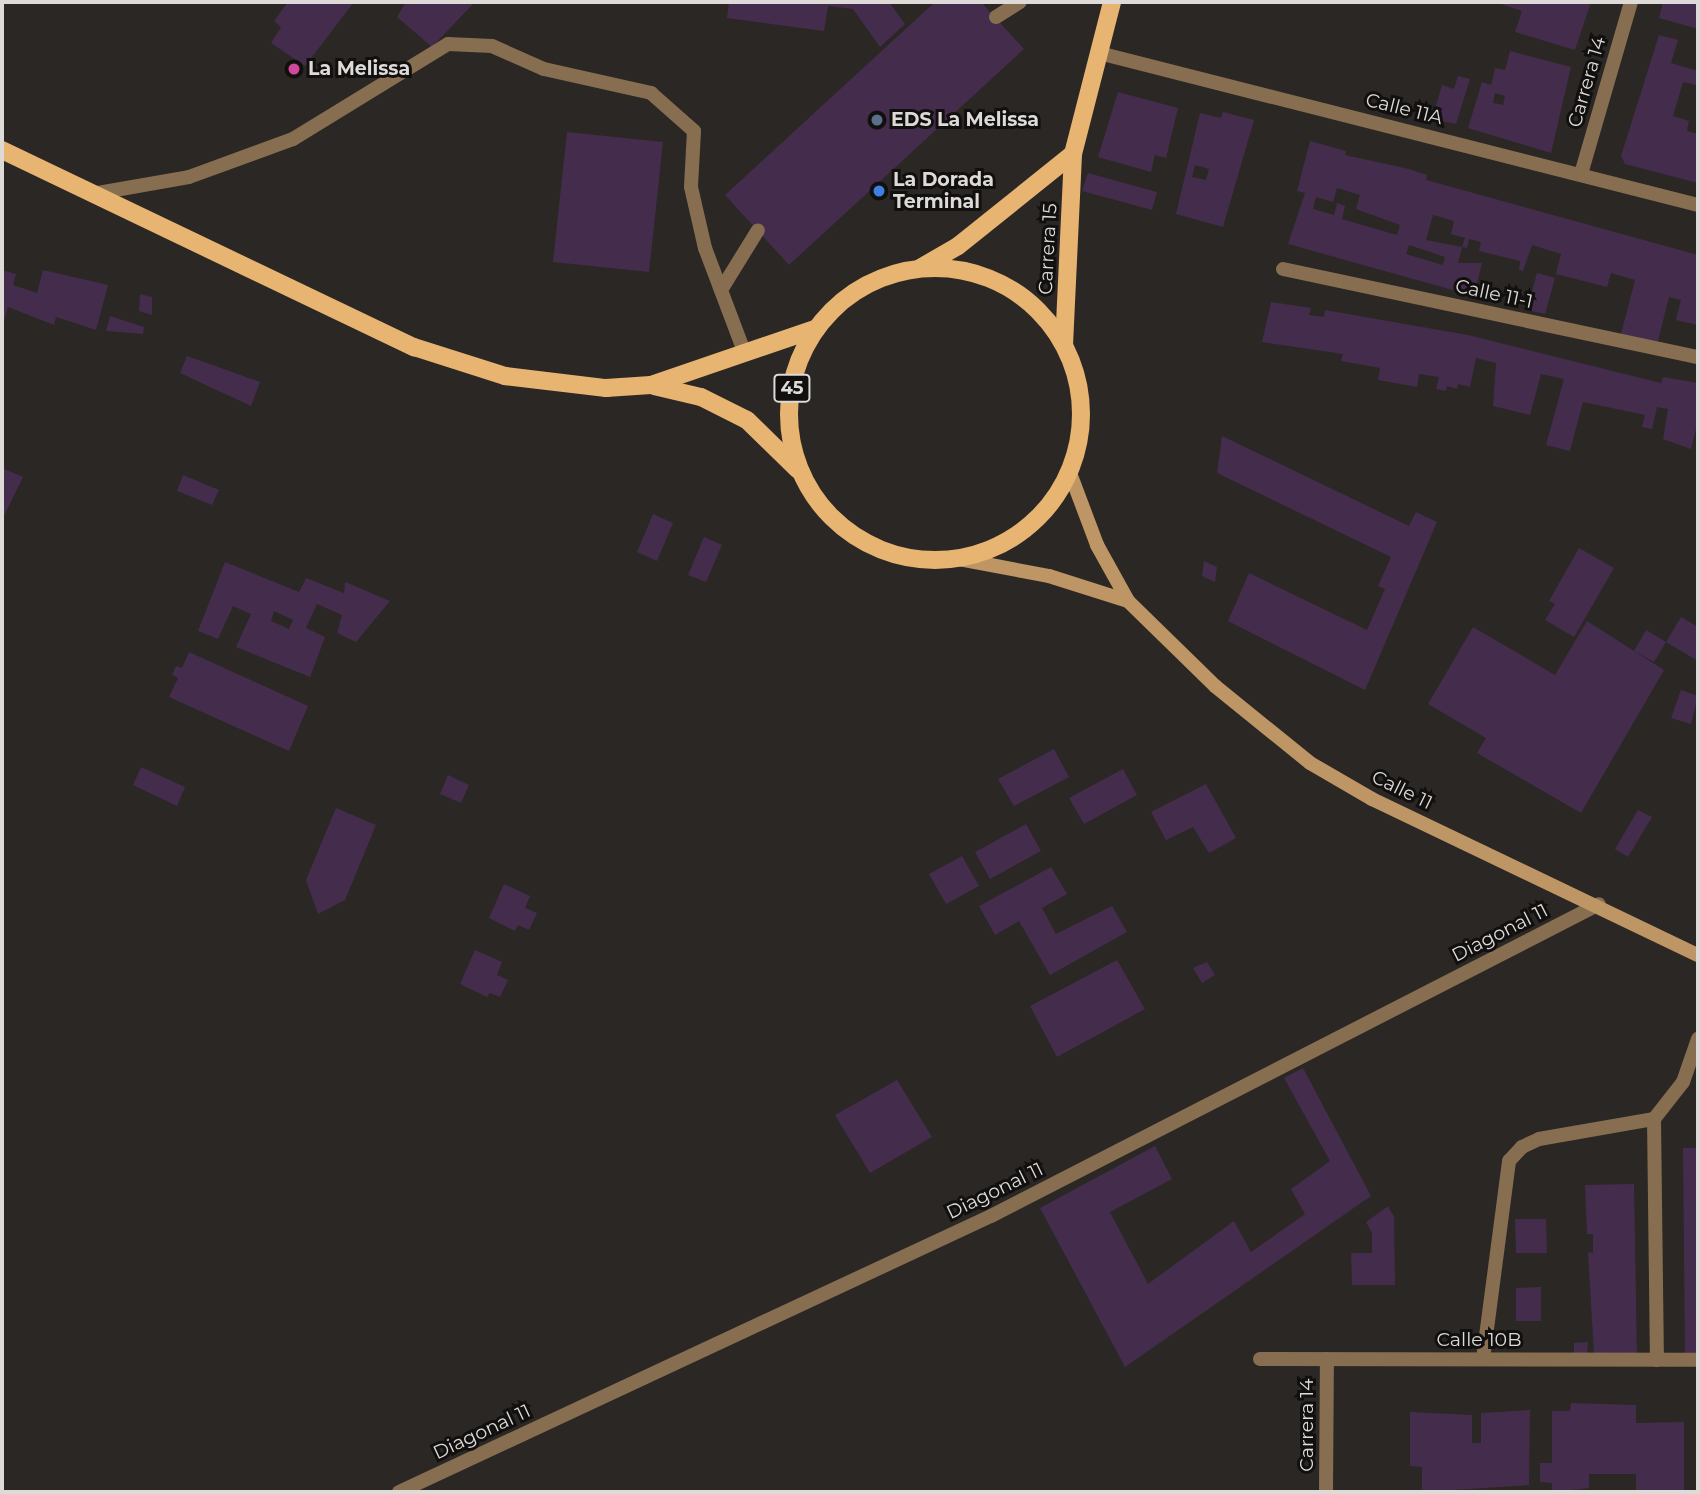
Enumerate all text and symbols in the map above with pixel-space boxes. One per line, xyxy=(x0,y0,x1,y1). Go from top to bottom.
street label: Carrera 14 xyxy=(1563,34,1611,130)
place label: La Melissa xyxy=(308,58,410,80)
marker: La Melissa xyxy=(286,61,302,77)
street label: Calle 11A xyxy=(1363,88,1445,130)
place label: EDS La Melissa xyxy=(891,109,1039,131)
marker: EDS La Melissa xyxy=(869,112,885,128)
place label: La Dorada Terminal xyxy=(893,169,994,213)
marker: La Dorada Terminal xyxy=(871,183,887,199)
street label: Carrera 15 xyxy=(1034,203,1062,295)
street label: Calle 11-1 xyxy=(1453,275,1535,313)
road number: 45 xyxy=(773,374,811,402)
street label: Calle 11 xyxy=(1368,766,1436,814)
street label: Diagonal 11 xyxy=(1448,899,1552,967)
street label: Diagonal 11 xyxy=(943,1158,1047,1224)
street label: Calle 10B xyxy=(1437,1329,1521,1351)
street label: Carrera 14 xyxy=(1296,1378,1318,1472)
street label: Diagonal 11 xyxy=(430,1400,534,1464)

